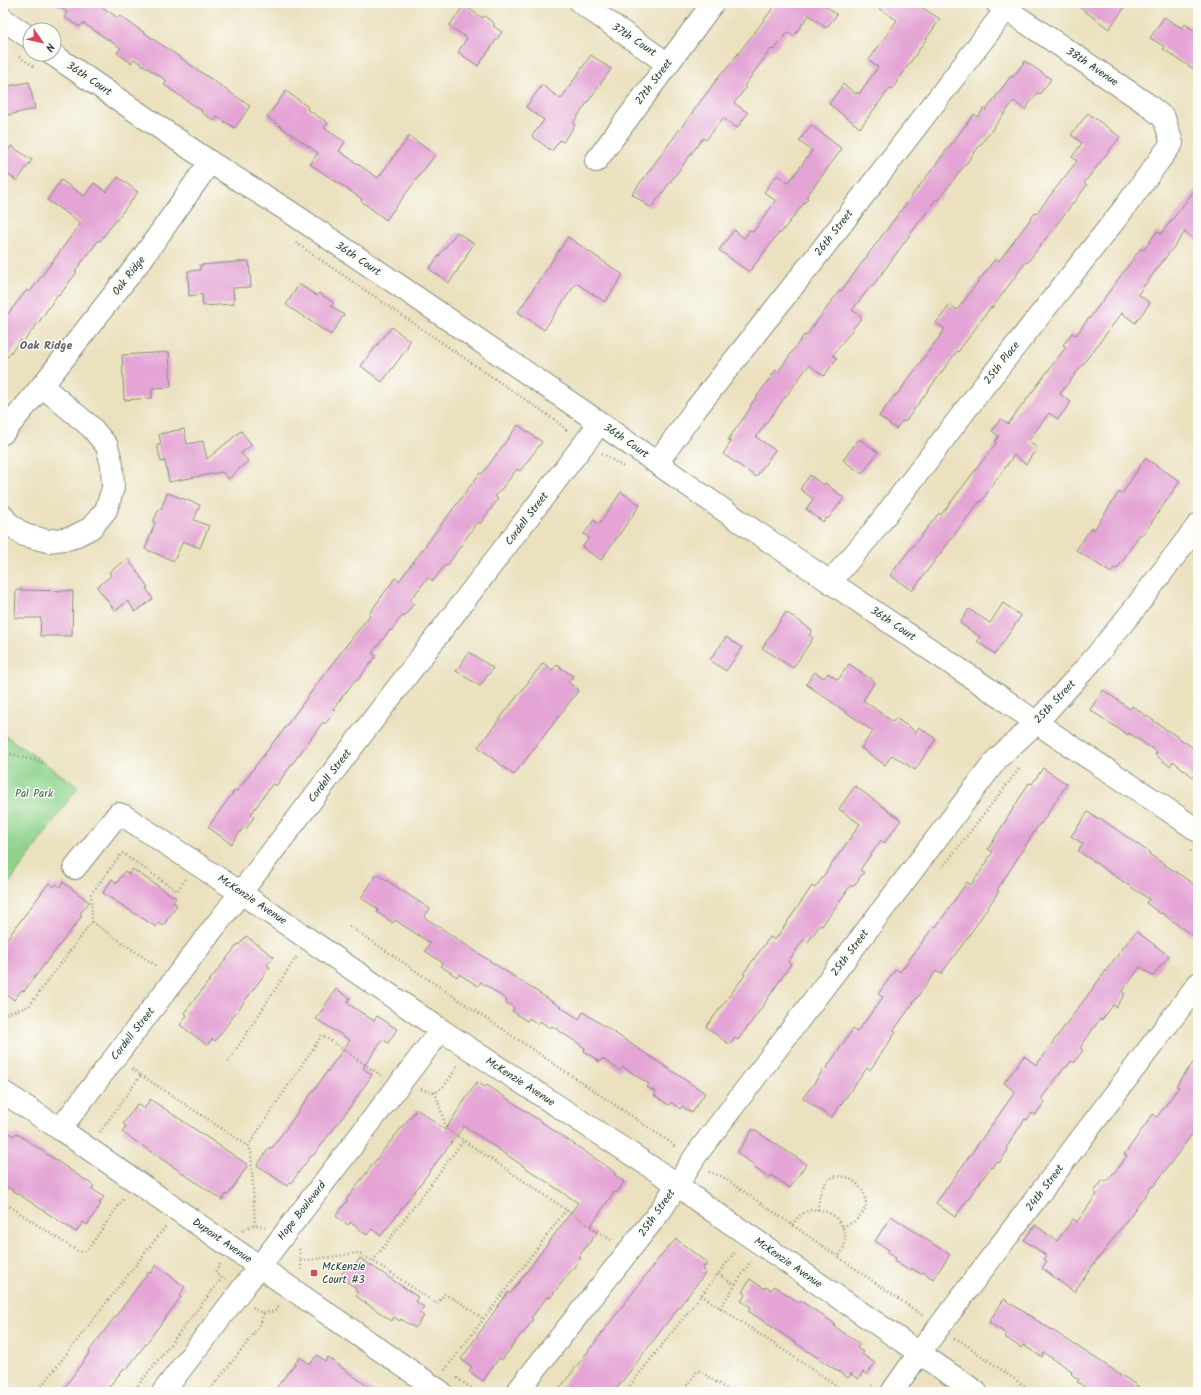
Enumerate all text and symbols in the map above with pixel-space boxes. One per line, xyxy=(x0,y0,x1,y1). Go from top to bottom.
street label: 37th Court xyxy=(608,18,661,62)
north arrow xyxy=(22,22,62,62)
text: N xyxy=(40,39,59,55)
street label: 38th Avenue xyxy=(1062,43,1122,91)
street label: 27th Street xyxy=(631,54,678,109)
street label: 36th Court xyxy=(63,57,116,101)
street label: 26th Street xyxy=(810,205,858,260)
street label: 36th Court xyxy=(332,237,385,281)
street label: Oak Ridge xyxy=(108,252,150,300)
district label: Oak Ridge xyxy=(20,336,72,355)
street label: 25th Place xyxy=(979,338,1025,388)
street label: 36th Court xyxy=(600,419,653,464)
street label: Cordell Street xyxy=(501,488,554,550)
street label: 36th Court xyxy=(867,602,920,646)
street label: 25th Street xyxy=(1030,675,1081,728)
street label: Cordell Street xyxy=(304,745,357,807)
park label: Pal Park xyxy=(15,785,54,803)
street label: McKenzie Avenue xyxy=(214,870,290,930)
street label: 25th Street xyxy=(826,925,874,980)
street label: Cordell Street xyxy=(106,1003,160,1065)
street label: McKenzie Avenue xyxy=(482,1053,559,1111)
street label: 24th Street xyxy=(1021,1160,1069,1215)
street label: Hope Boulevard xyxy=(273,1177,331,1244)
street label: 25th Street xyxy=(634,1185,681,1241)
street label: Dupont Avenue xyxy=(188,1214,256,1268)
street label: McKenzie Avenue xyxy=(750,1233,826,1293)
place label: McKenzie Court #3 xyxy=(322,1258,365,1289)
marker: McKenzie Court #3 xyxy=(309,1268,319,1278)

